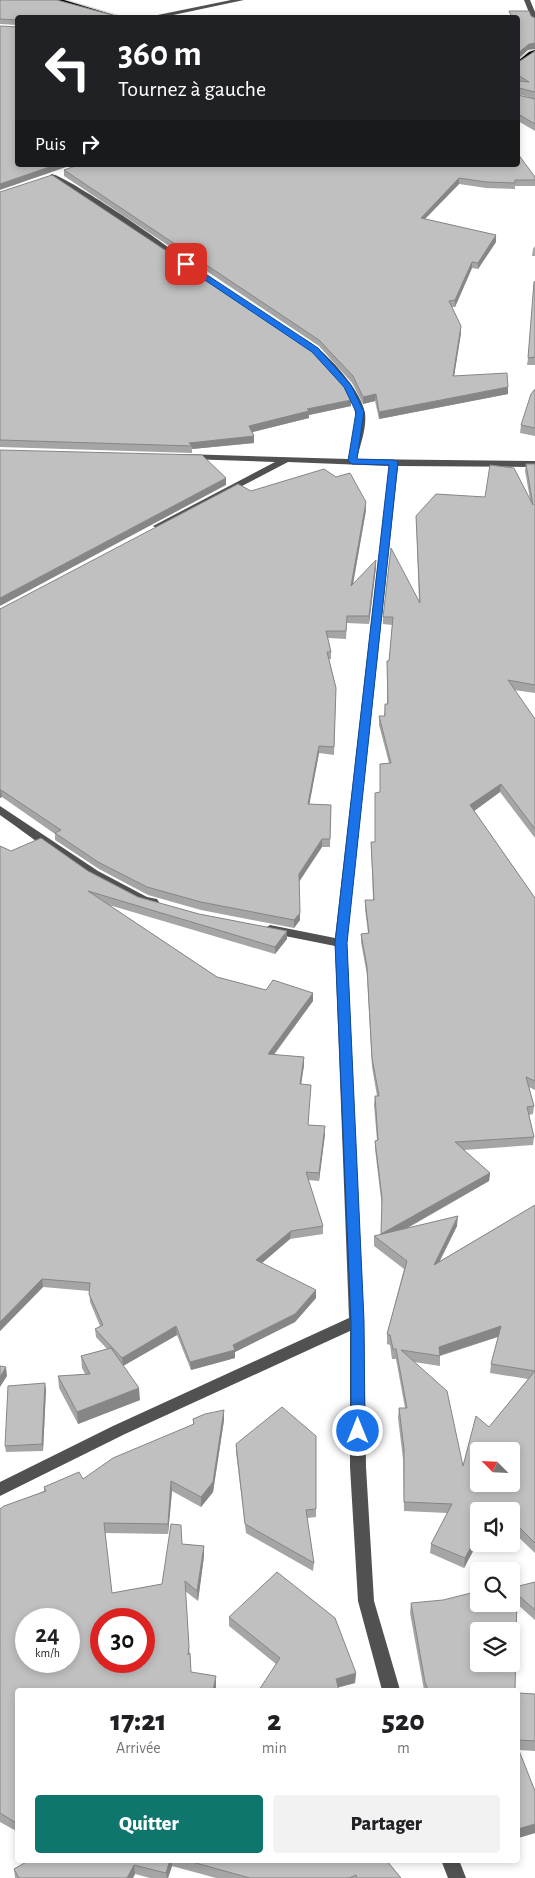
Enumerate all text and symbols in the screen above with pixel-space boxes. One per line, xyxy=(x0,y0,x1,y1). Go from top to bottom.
icon: left xyxy=(35,35,100,100)
text: 360 m xyxy=(118,37,202,72)
text: Tournez à gauche xyxy=(118,78,266,100)
icon: right xyxy=(76,130,104,158)
text: Puis xyxy=(35,135,66,154)
pin xyxy=(165,243,207,285)
icon: arrive xyxy=(172,250,200,278)
position arrow xyxy=(331,1404,383,1456)
north arrow xyxy=(470,1442,520,1492)
map controls xyxy=(470,1442,520,1672)
button: sound xyxy=(470,1502,520,1552)
button: search xyxy=(470,1562,520,1612)
speed limit sign: 30 xyxy=(90,1608,155,1673)
text: 24 xyxy=(35,1622,60,1647)
button: layers xyxy=(470,1622,520,1672)
text: km/h xyxy=(35,1647,60,1659)
text: 17:21 xyxy=(110,1706,167,1736)
text: 2 xyxy=(267,1706,281,1736)
text: 520 xyxy=(382,1706,425,1736)
text: Arrivée xyxy=(116,1740,161,1756)
text: min xyxy=(262,1740,287,1756)
text: m xyxy=(397,1740,410,1756)
button: Quitter xyxy=(35,1795,263,1853)
button: Partager xyxy=(273,1795,500,1853)

